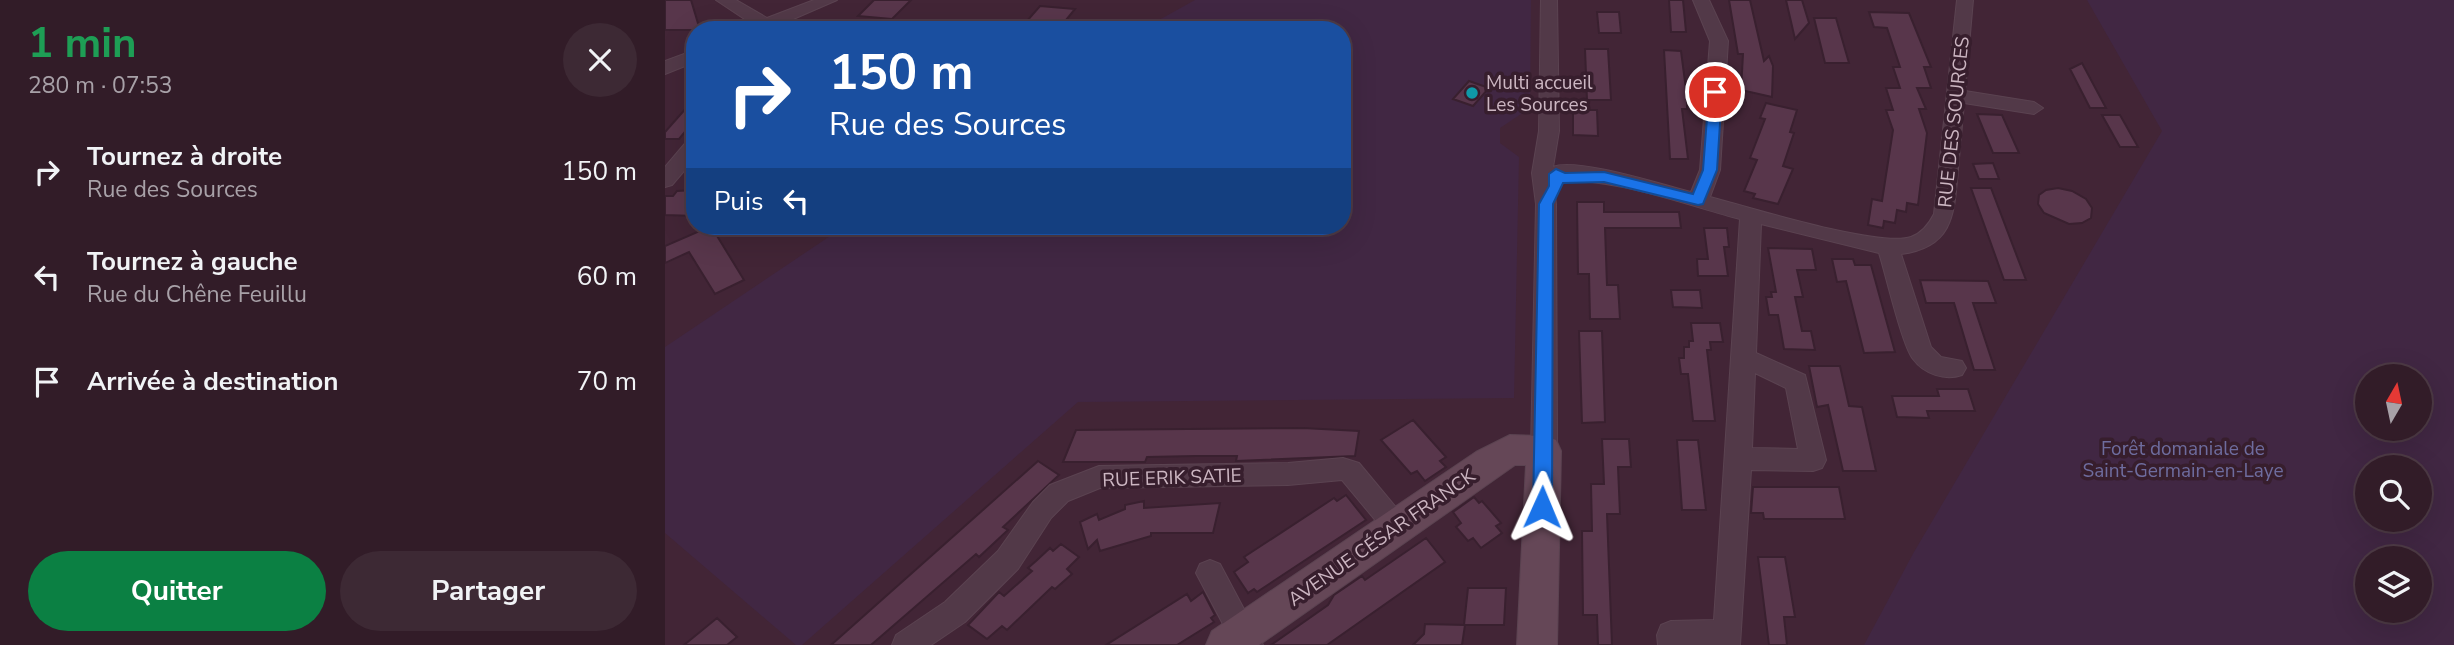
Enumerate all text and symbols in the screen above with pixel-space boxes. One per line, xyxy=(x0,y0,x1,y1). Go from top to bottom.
text: 1 min xyxy=(28,15,137,72)
button: close xyxy=(563,23,637,97)
street label: RUE DES SOURCES xyxy=(1932,35,1976,209)
text: 150 m xyxy=(829,39,973,106)
icon: right xyxy=(714,49,805,140)
pin xyxy=(1685,62,1745,122)
text: 280 m · 07:53 xyxy=(28,70,173,101)
place label: Multi accueil Les Sources xyxy=(1486,70,1593,118)
icon: arrive xyxy=(1696,73,1734,111)
marker: Multi accueil Les Sources xyxy=(1464,85,1480,101)
text: Rue des Sources xyxy=(829,103,1067,146)
text: Tournez à droite xyxy=(87,139,282,174)
icon: right xyxy=(28,153,66,191)
text: 150 m xyxy=(561,154,637,189)
text: Rue des Sources xyxy=(87,174,258,205)
icon: left xyxy=(777,182,815,220)
text: Puis xyxy=(714,184,763,219)
text: Tournez à gauche xyxy=(87,244,298,279)
icon: left xyxy=(28,258,66,296)
text: 60 m xyxy=(577,259,637,294)
text: Rue du Chêne Feuillu xyxy=(87,279,307,310)
icon: arrive xyxy=(28,363,66,401)
text: Arrivée à destination xyxy=(87,364,338,399)
text: 70 m xyxy=(577,364,637,399)
north arrow xyxy=(2355,364,2433,441)
map controls xyxy=(2355,364,2432,623)
park label: Forêt domaniale de Saint-Germain-en-Laye xyxy=(2082,436,2284,484)
button: search xyxy=(2355,455,2432,532)
street label: RUE ERIK SATIE xyxy=(1102,463,1242,493)
street label: AVENUE CÉSAR FRANCK xyxy=(1283,463,1481,612)
position arrow xyxy=(1505,470,1579,544)
button: layers xyxy=(2355,546,2432,623)
button: Quitter xyxy=(28,551,326,631)
button: Partager xyxy=(340,551,637,631)

